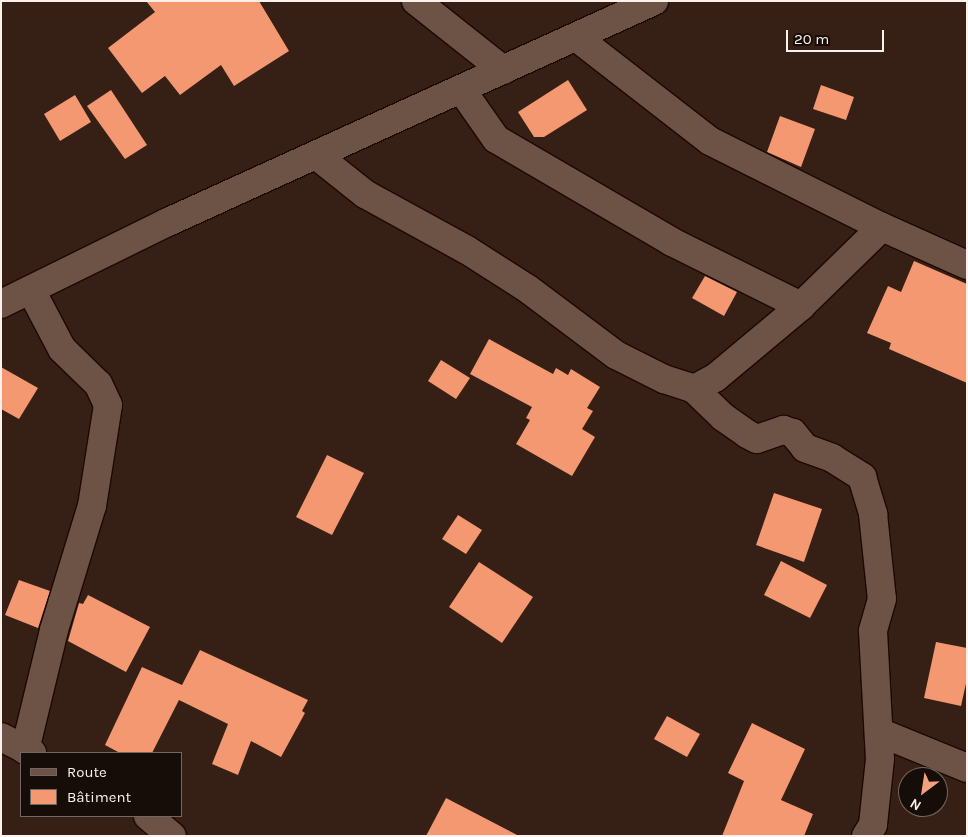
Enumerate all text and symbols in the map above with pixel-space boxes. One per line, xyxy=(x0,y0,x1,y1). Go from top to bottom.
scale bar xyxy=(788,20,886,52)
text: 20 m xyxy=(794,30,829,48)
legend xyxy=(20,752,182,817)
text: Route xyxy=(67,763,107,781)
north arrow xyxy=(898,767,948,817)
text: Bâtiment xyxy=(67,788,131,806)
text: N xyxy=(907,795,924,814)

